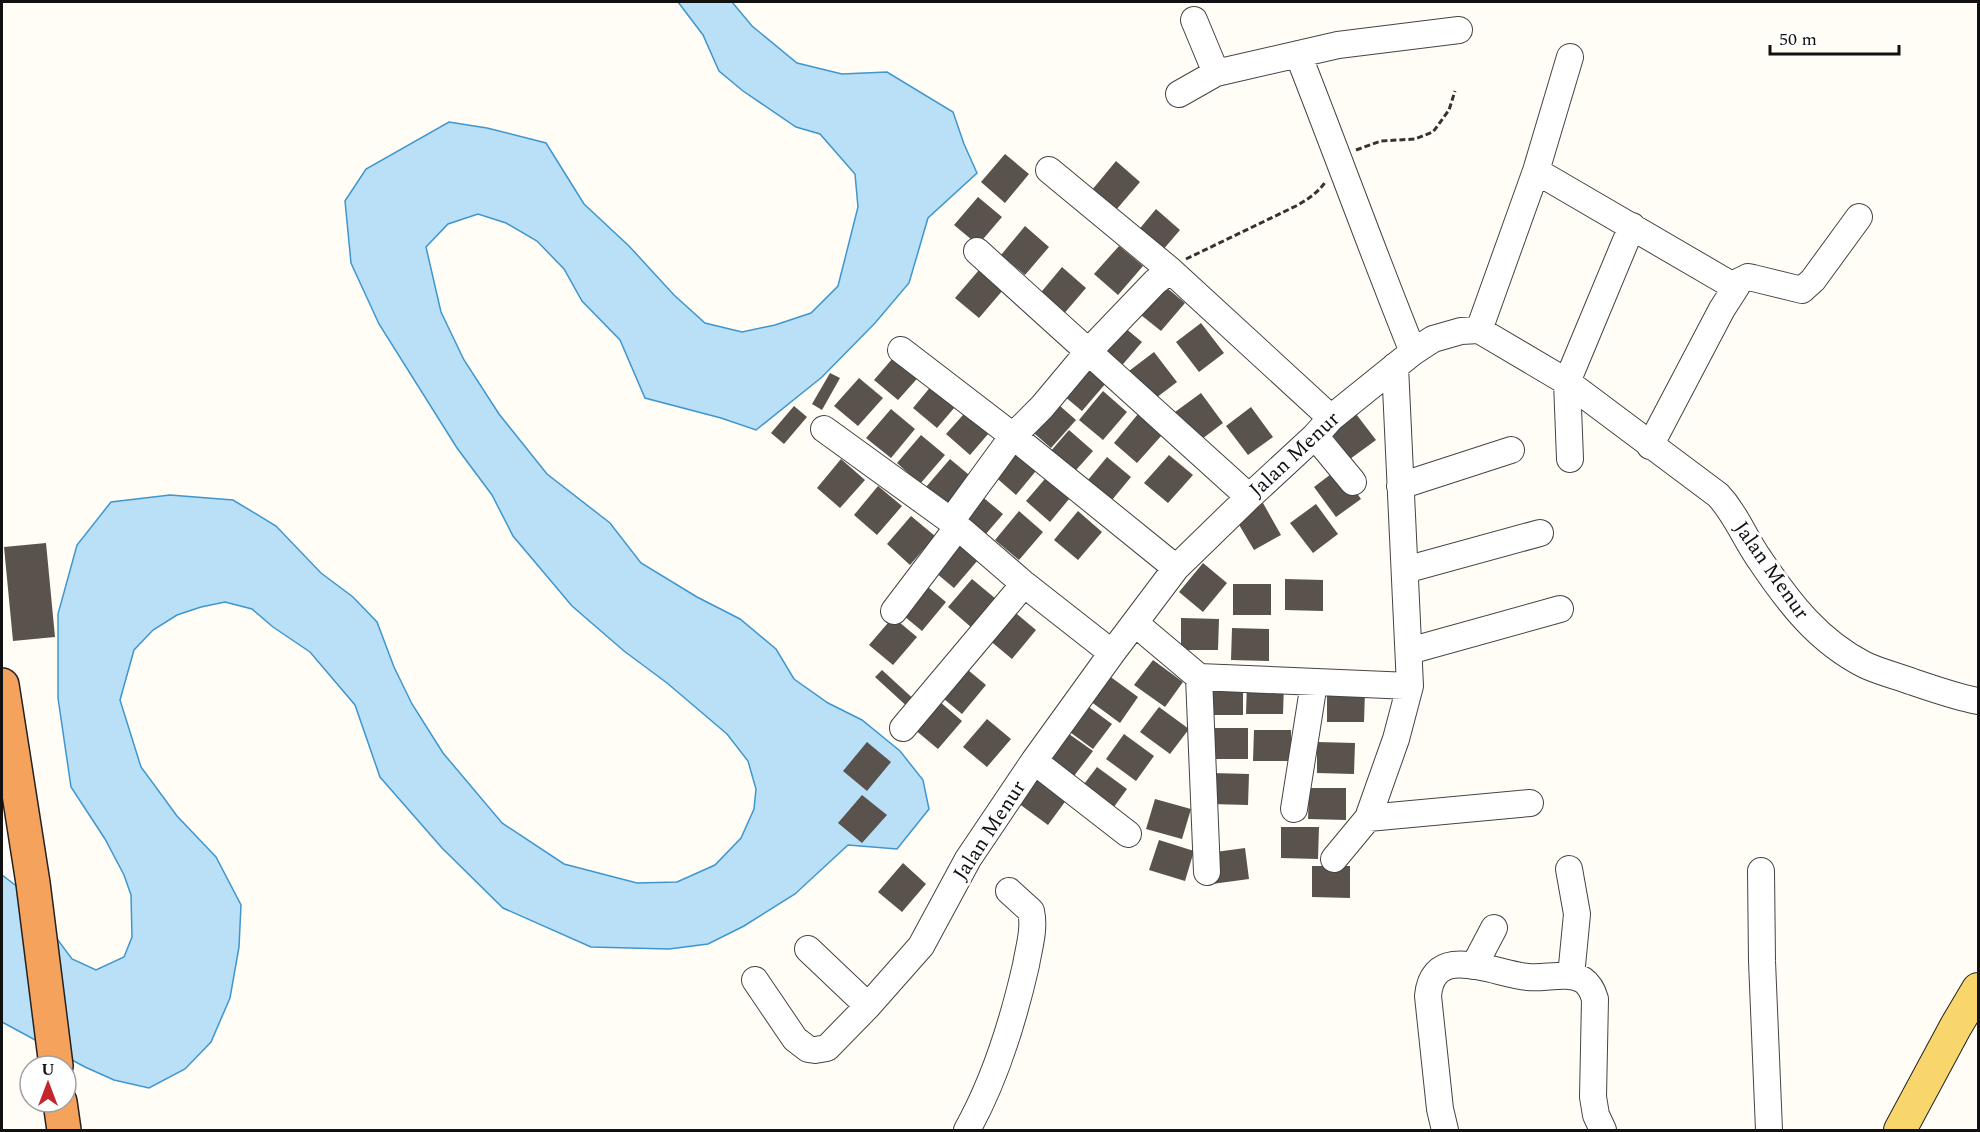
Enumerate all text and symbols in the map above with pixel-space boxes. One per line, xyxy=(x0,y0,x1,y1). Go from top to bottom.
scale bar xyxy=(1770,18,1899,56)
text: 50 m xyxy=(1779,26,1817,53)
street label: Jalan Menur xyxy=(1242,404,1347,505)
street label: Jalan Menur xyxy=(1725,515,1817,627)
street label: Jalan Menur xyxy=(945,774,1034,887)
north arrow xyxy=(18,1054,78,1114)
text: U xyxy=(41,1058,55,1082)

